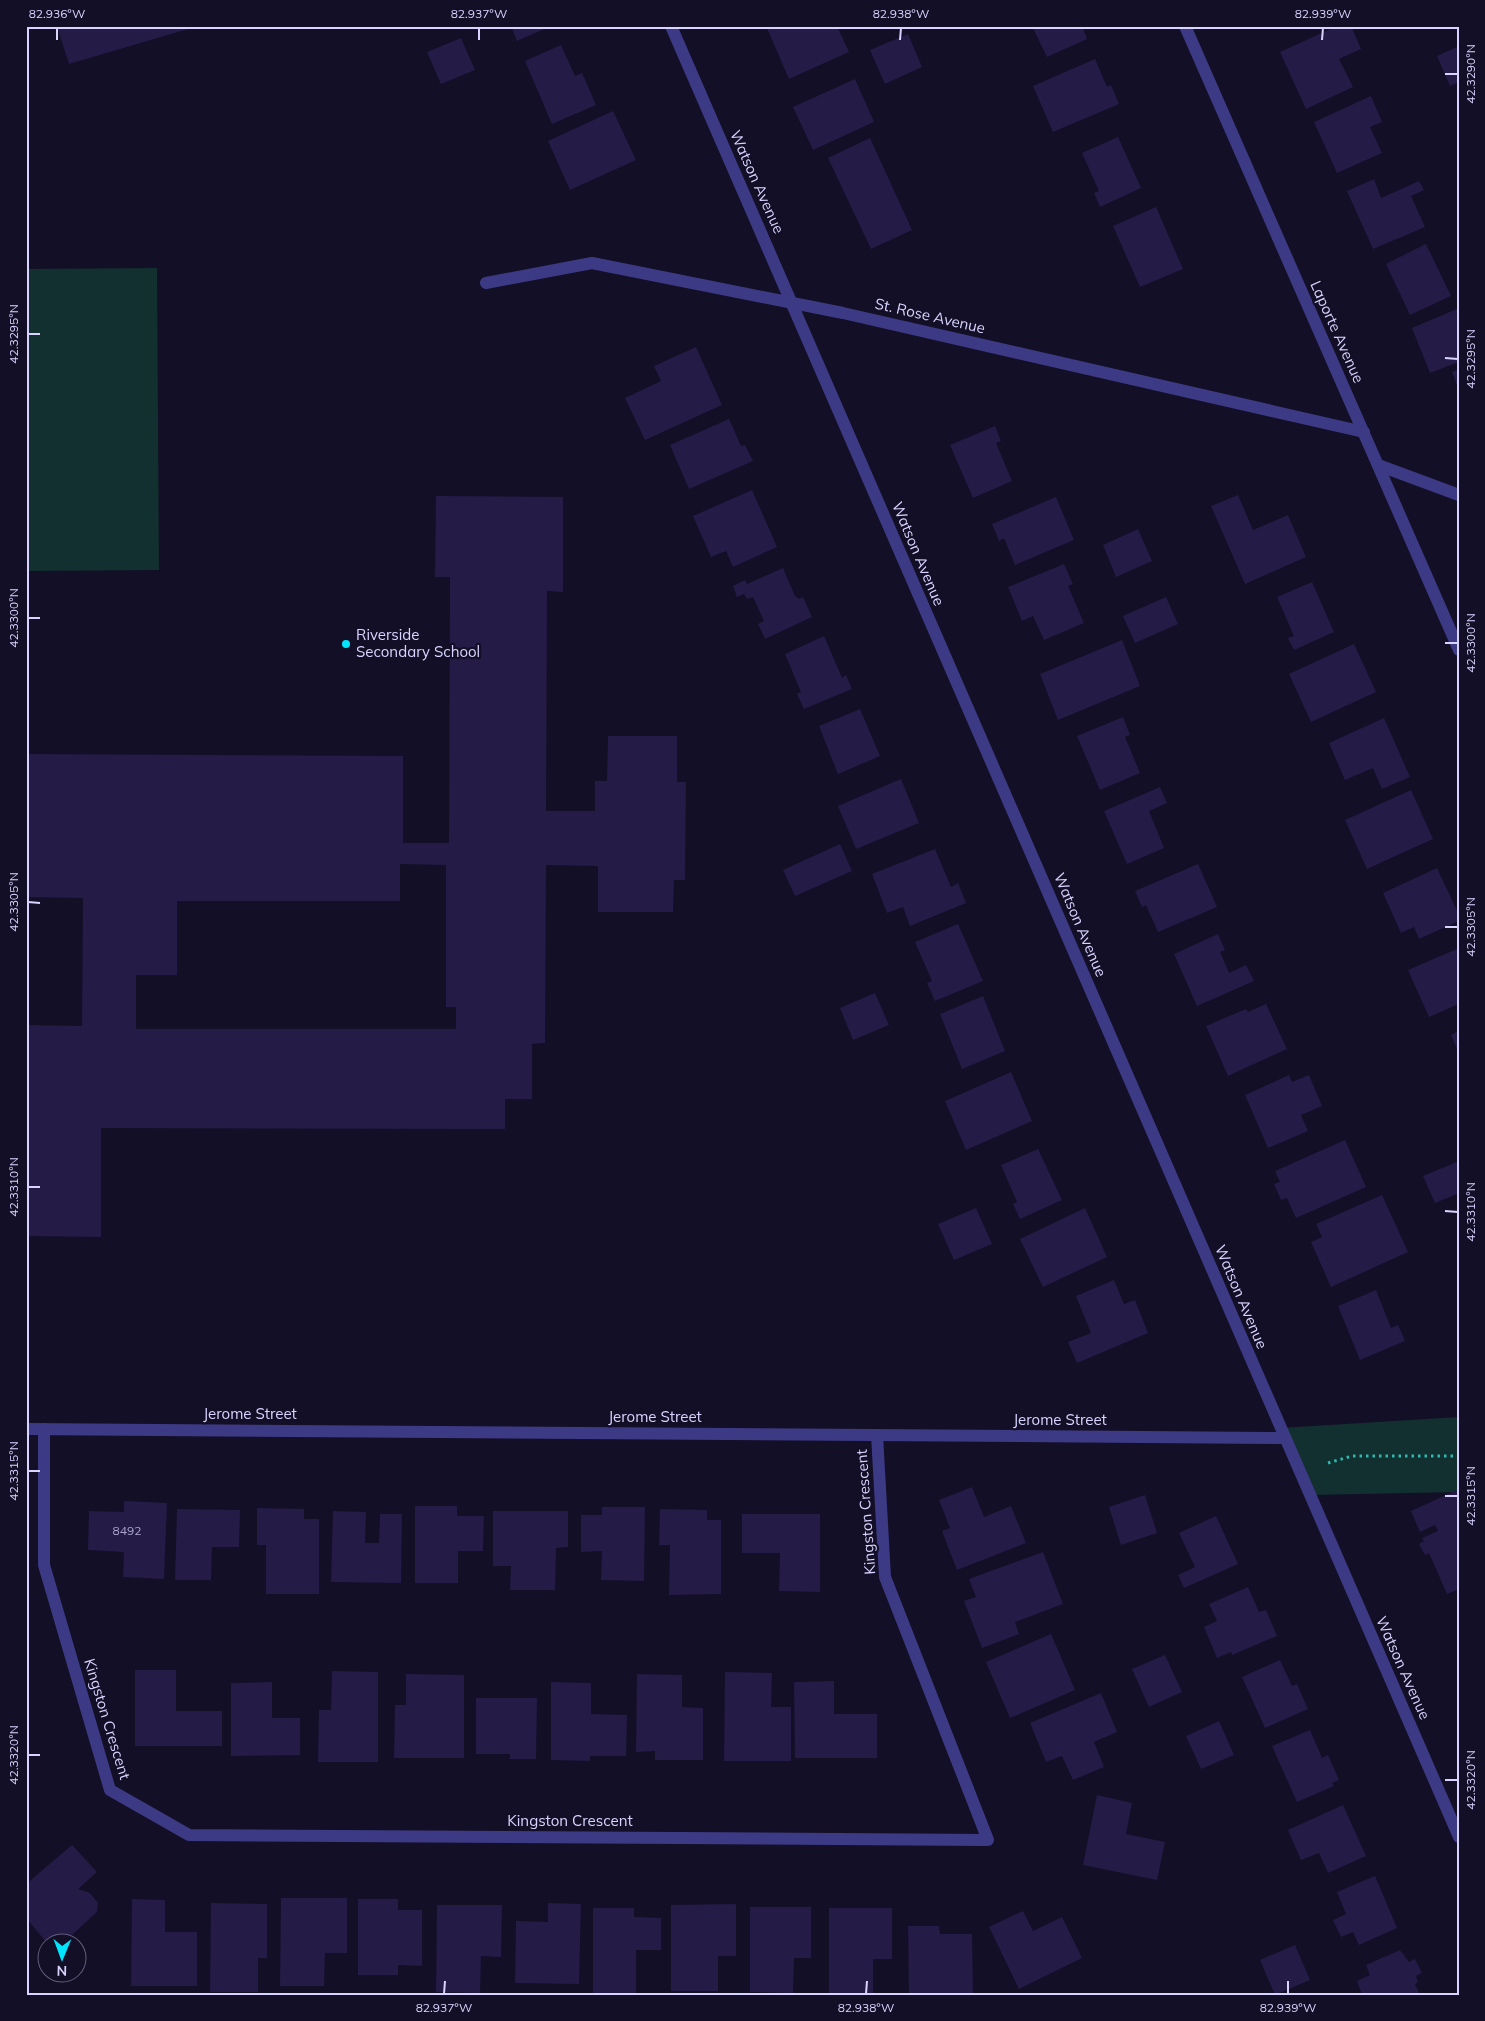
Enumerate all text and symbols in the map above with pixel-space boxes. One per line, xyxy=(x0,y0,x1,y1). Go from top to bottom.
text: 82.936°W xyxy=(29,6,85,21)
text: 82.937°W xyxy=(451,6,507,21)
text: 82.938°W xyxy=(873,6,929,21)
text: 82.939°W xyxy=(1295,6,1351,21)
text: 42.3290°N xyxy=(1463,44,1478,104)
street label: Watson Avenue xyxy=(726,127,789,236)
street label: Laporte Avenue xyxy=(1306,278,1369,386)
street label: St. Rose Avenue xyxy=(873,294,987,337)
text: 42.3295°N xyxy=(6,304,21,364)
text: 42.3295°N xyxy=(1463,329,1478,389)
street label: Watson Avenue xyxy=(888,499,949,609)
text: 42.3300°N xyxy=(6,588,21,648)
text: 42.3300°N xyxy=(1463,613,1478,673)
place label: Riverside Secondary School xyxy=(356,625,480,661)
marker: Riverside Secondary School xyxy=(340,638,352,650)
street label: Watson Avenue xyxy=(1050,870,1111,980)
text: 42.3305°N xyxy=(6,872,21,932)
text: 42.3305°N xyxy=(1463,897,1478,957)
text: 42.3310°N xyxy=(6,1157,21,1217)
text: 42.3310°N xyxy=(1463,1182,1478,1242)
street label: Watson Avenue xyxy=(1211,1242,1272,1352)
street label: Jerome Street xyxy=(203,1404,297,1423)
street label: Jerome Street xyxy=(608,1407,702,1426)
street label: Jerome Street xyxy=(1013,1410,1107,1429)
text: 42.3315°N xyxy=(6,1441,21,1501)
street label: Kingston Crescent xyxy=(852,1449,879,1575)
text: 42.3315°N xyxy=(1463,1466,1478,1526)
house number: 8492 xyxy=(113,1523,141,1538)
street label: Watson Avenue xyxy=(1372,1613,1435,1722)
street label: Kingston Crescent xyxy=(80,1656,135,1782)
text: 42.3320°N xyxy=(6,1725,21,1785)
text: 42.3320°N xyxy=(1463,1750,1478,1810)
street label: Kingston Crescent xyxy=(507,1811,633,1830)
north arrow xyxy=(38,1934,88,1984)
text: N xyxy=(56,1962,67,1980)
text: 82.937°W xyxy=(416,2000,472,2015)
text: 82.938°W xyxy=(838,2000,894,2015)
text: 82.939°W xyxy=(1260,2000,1316,2015)

